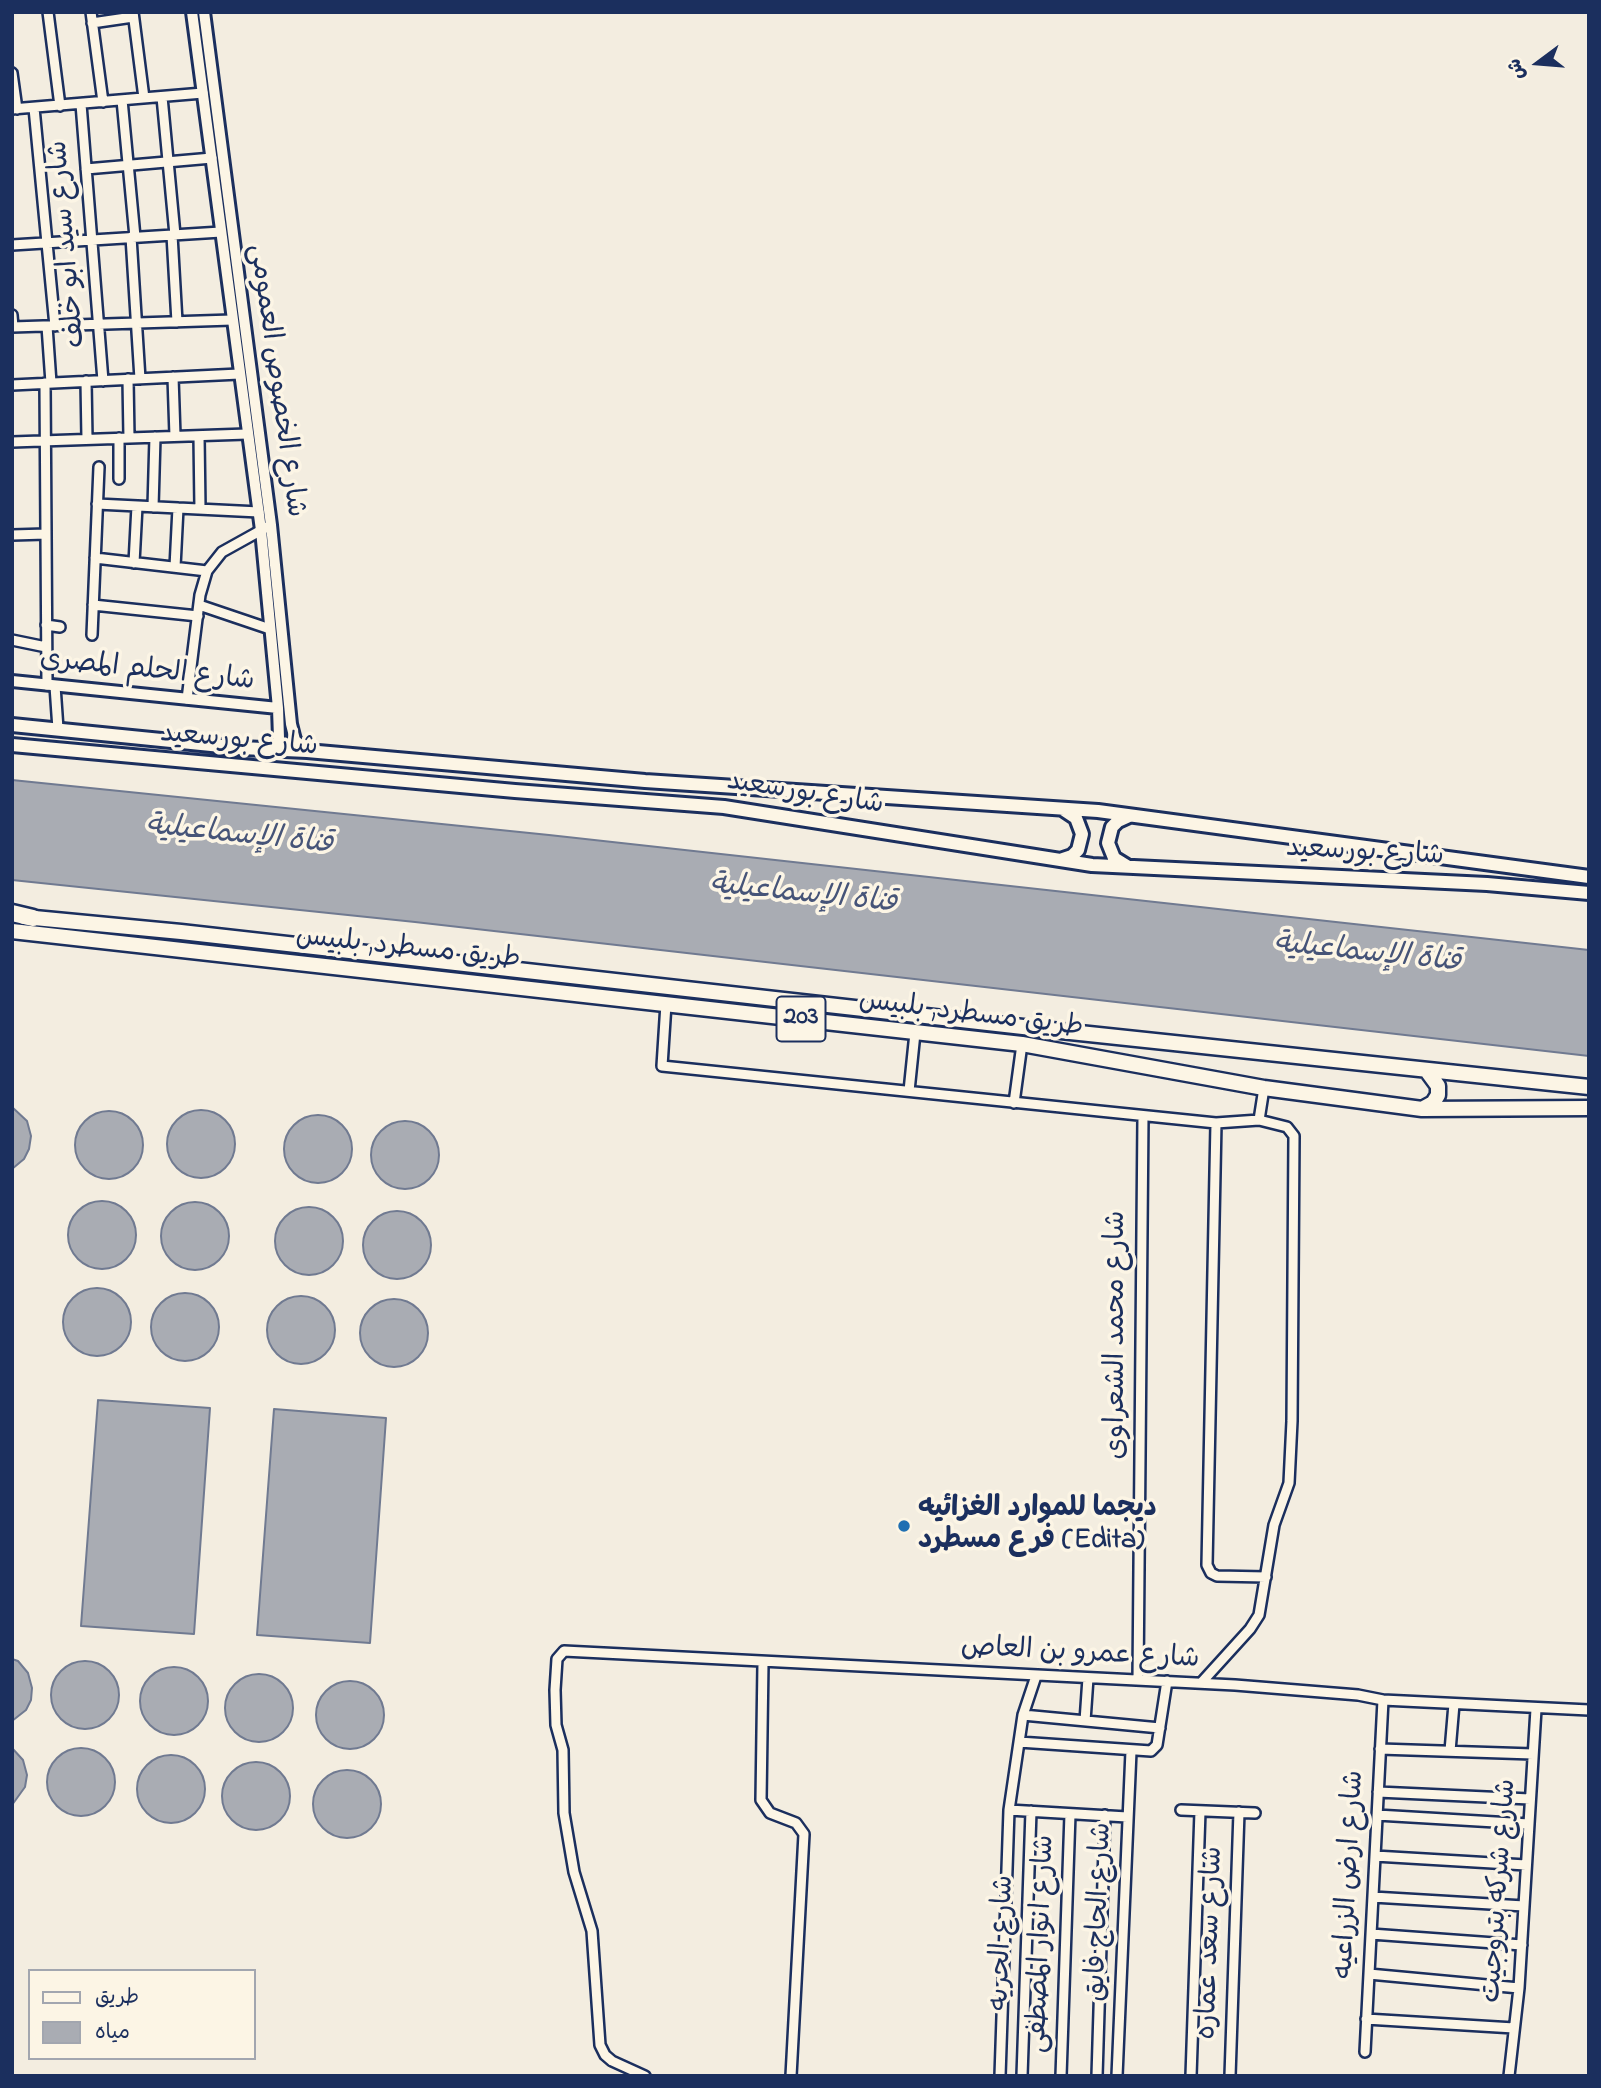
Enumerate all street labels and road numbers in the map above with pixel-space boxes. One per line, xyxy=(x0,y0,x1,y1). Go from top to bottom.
street label: شارع سيد ابو خلف xyxy=(43,139,95,349)
street label: شارع الخصوص العمومى xyxy=(239,242,311,520)
street label: شارع الحلم المصرى xyxy=(38,644,256,700)
street label: شارع بورسعيد xyxy=(159,718,319,766)
street label: شارع بورسعيد xyxy=(724,766,886,824)
street label: شارع بورسعيد xyxy=(1285,833,1445,875)
street label: طريق مسطرد, بلبيس xyxy=(294,921,522,979)
street label: طريق مسطرد, بلبيس xyxy=(857,986,1085,1046)
road number: 203 xyxy=(776,996,826,1042)
street label: شارع محمد الشعراوى xyxy=(1101,1211,1135,1459)
street label: شارع عمرو بن العاص xyxy=(960,1632,1200,1678)
street label: شارع ارض الزراعيه xyxy=(1329,1769,1373,1981)
street label: شارع شركه بتروجيت xyxy=(1476,1778,1526,2004)
street label: شارع الحاج فايق xyxy=(1081,1822,1121,2002)
street label: شارع انوار المصطفى xyxy=(1022,1834,1064,2054)
street label: شارع سعد عماره xyxy=(1192,1846,1232,2040)
street label: شارع الحريه xyxy=(985,1875,1023,2011)

